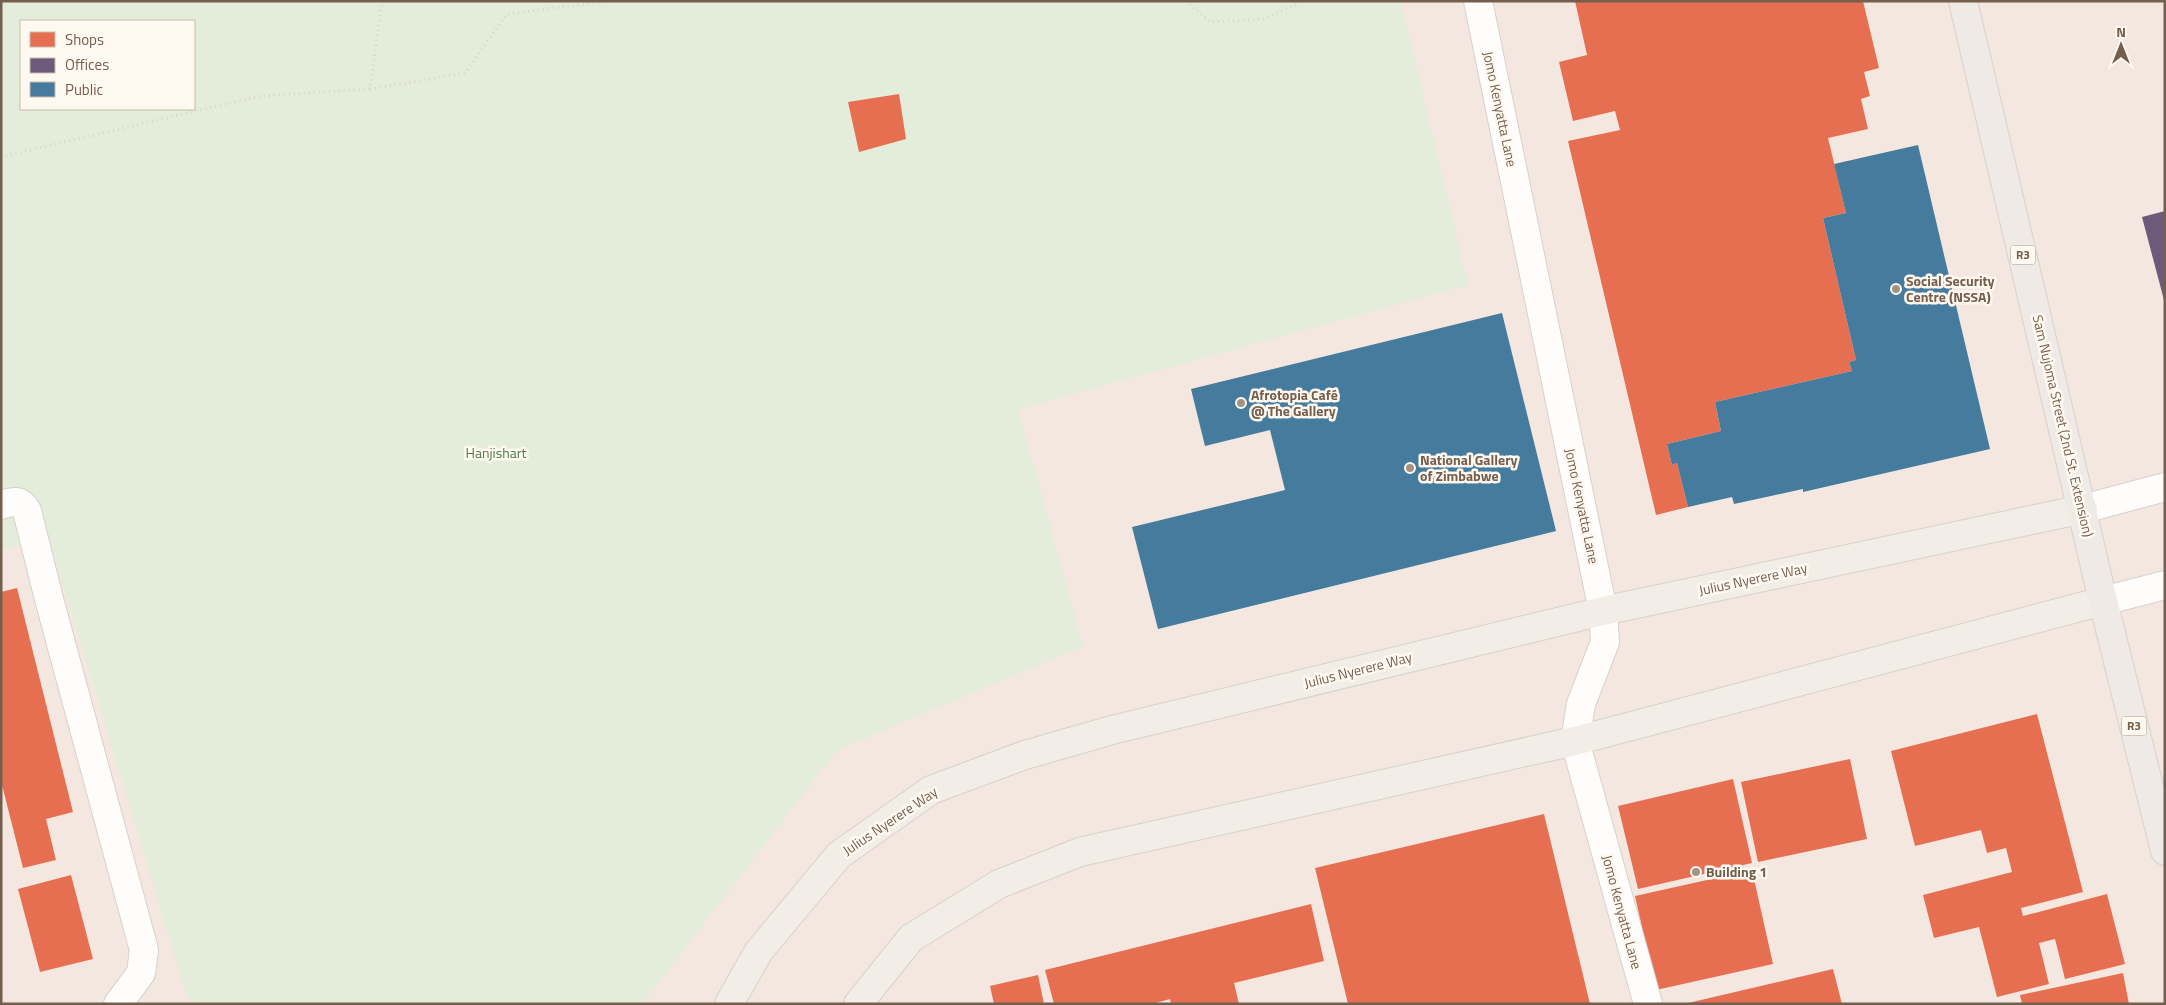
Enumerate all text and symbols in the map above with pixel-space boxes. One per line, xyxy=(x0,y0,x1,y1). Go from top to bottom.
legend xyxy=(20,20,195,110)
north arrow xyxy=(2096,20,2146,70)
text: N xyxy=(2116,21,2126,42)
text: Shops xyxy=(65,28,104,51)
street label: Jomo Kenyatta Lane xyxy=(1478,49,1523,169)
text: Offices xyxy=(65,53,109,76)
text: Public xyxy=(65,78,103,101)
road number: R3 xyxy=(2010,246,2036,264)
place label: Social Security Centre (NSSA) xyxy=(1906,270,1995,307)
marker: Social Security Centre (NSSA) xyxy=(1890,283,1902,295)
street label: Sam Nujoma Street (2nd St. Extension) xyxy=(2028,313,2099,539)
place label: Afrotopia Café @ The Gallery xyxy=(1251,384,1338,421)
marker: Afrotopia Café @ The Gallery xyxy=(1235,397,1247,409)
park label: Hanjishart xyxy=(466,442,527,463)
street label: Jomo Kenyatta Lane xyxy=(1560,446,1605,566)
place label: National Gallery of Zimbabwe xyxy=(1420,449,1517,486)
marker: National Gallery of Zimbabwe xyxy=(1404,462,1416,474)
street label: Julius Nyerere Way xyxy=(1697,557,1809,600)
street label: Julius Nyerere Way xyxy=(1302,646,1414,693)
road number: R3 xyxy=(2122,716,2146,736)
street label: Julius Nyerere Way xyxy=(838,781,942,860)
street label: Jomo Kenyatta Lane xyxy=(1597,852,1648,971)
place label: Building 1 xyxy=(1706,861,1767,882)
marker: Building 1 xyxy=(1690,866,1702,878)

